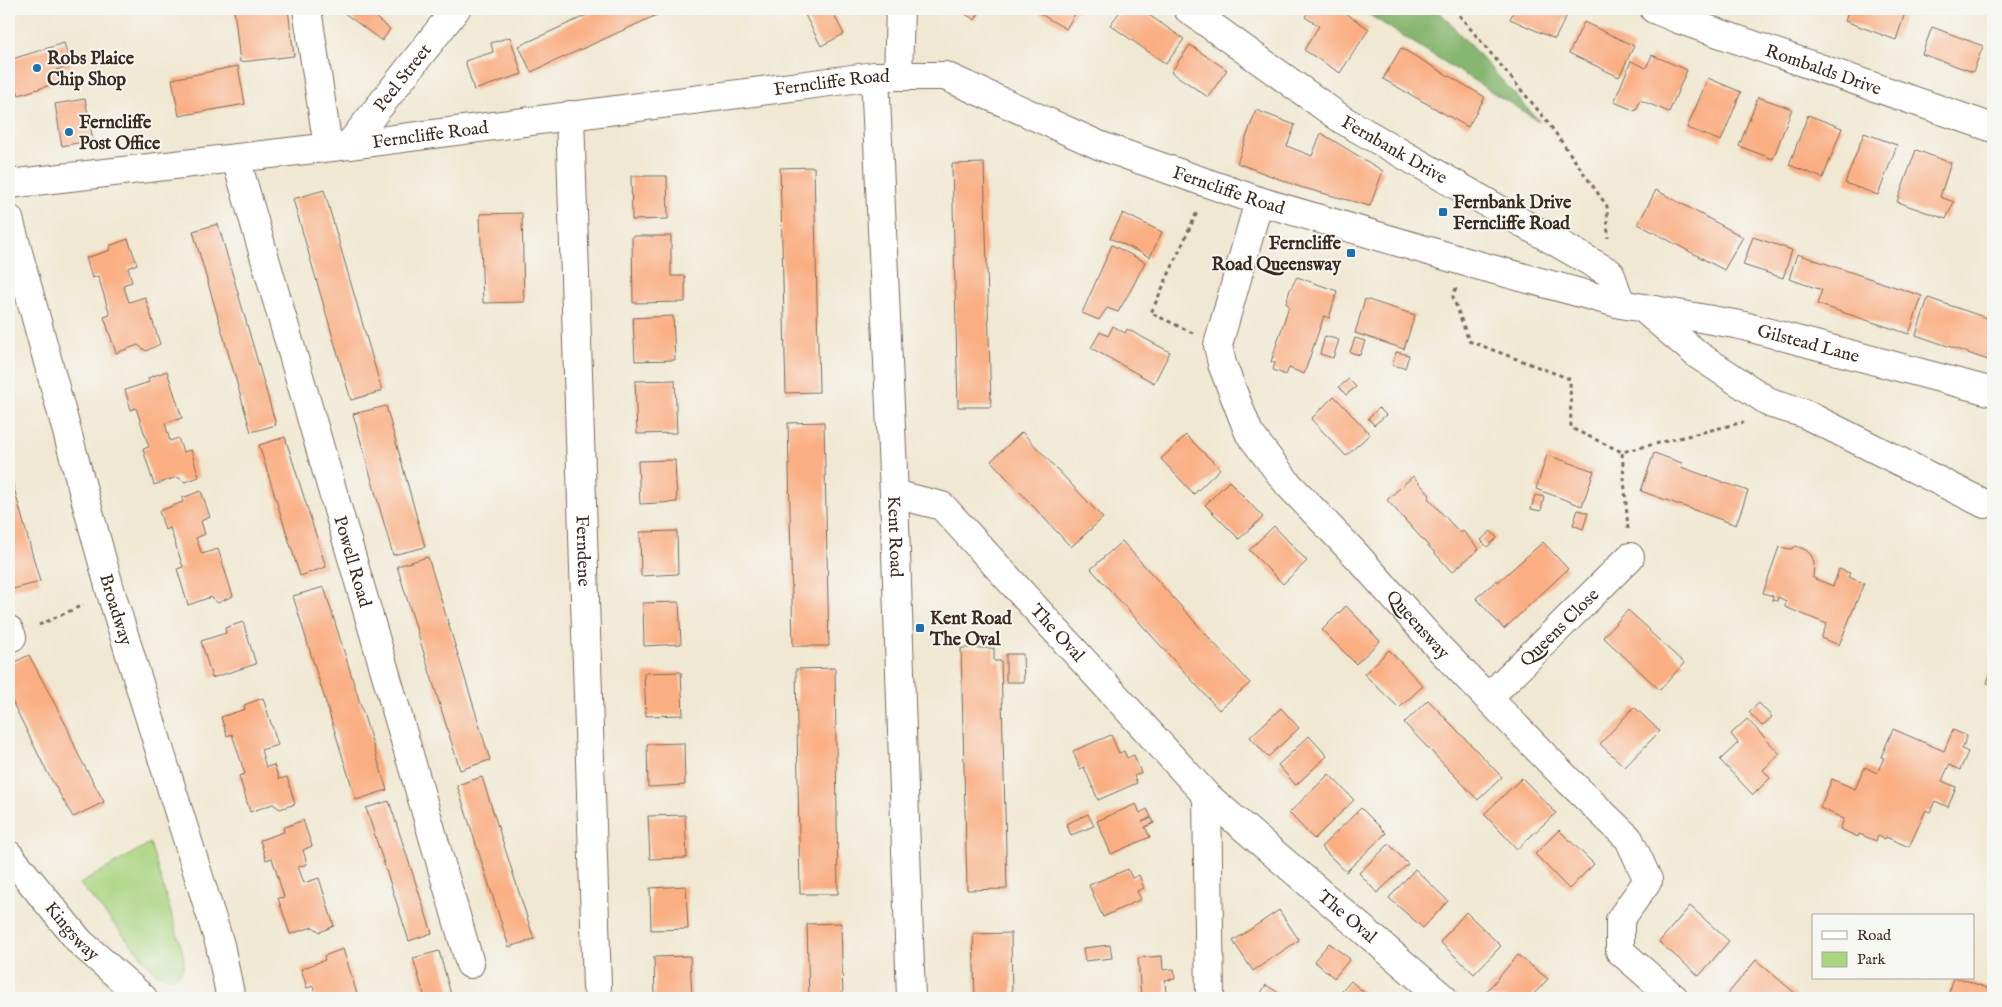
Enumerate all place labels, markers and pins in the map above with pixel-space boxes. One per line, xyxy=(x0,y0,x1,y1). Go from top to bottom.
place label: Robs Plaice Chip Shop xyxy=(47,48,135,92)
marker: Robs Plaice Chip Shop xyxy=(31,62,43,74)
place label: Ferncliffe Post Office xyxy=(79,112,161,156)
marker: Ferncliffe Post Office xyxy=(63,126,75,138)
place label: Fernbank Drive Ferncliffe Road xyxy=(1453,192,1572,236)
marker: Fernbank Drive Ferncliffe Road xyxy=(1437,206,1449,218)
place label: Ferncliffe Road Queensway xyxy=(1212,233,1342,277)
marker: Ferncliffe Road Queensway xyxy=(1345,247,1357,259)
place label: Kent Road The Oval xyxy=(929,608,1012,652)
marker: Kent Road The Oval xyxy=(914,622,926,634)

